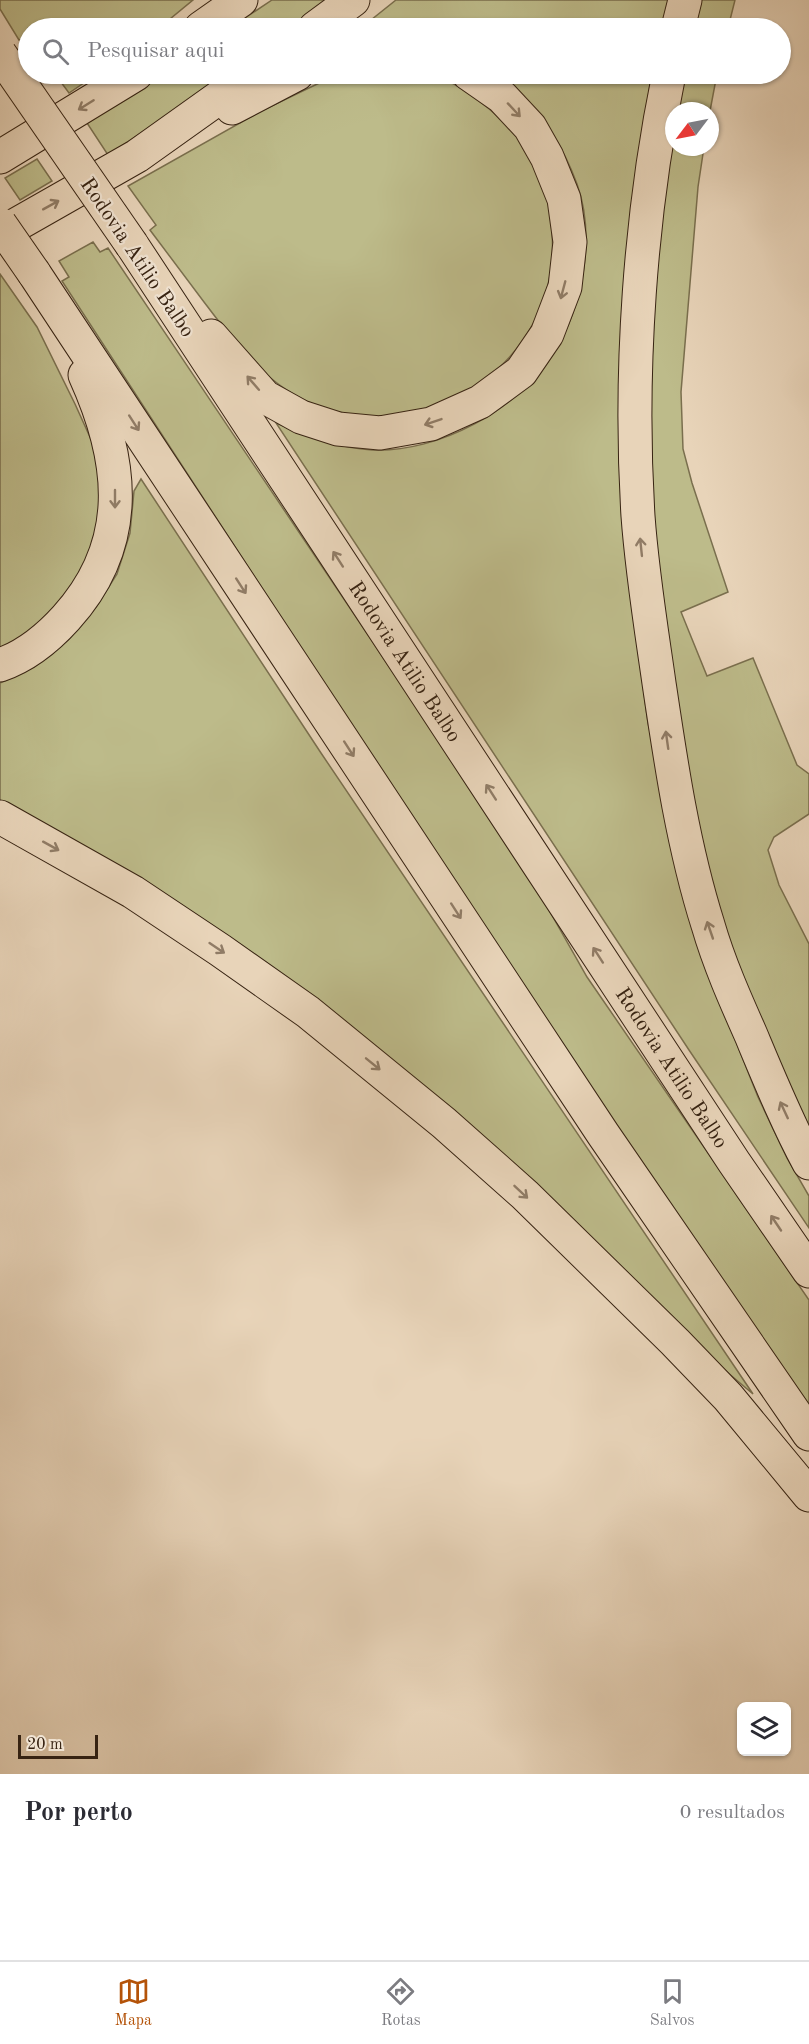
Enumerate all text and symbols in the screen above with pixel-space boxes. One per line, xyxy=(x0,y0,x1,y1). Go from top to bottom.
search box xyxy=(18,18,791,84)
icon: search xyxy=(39,35,72,68)
text: Pesquisar aqui xyxy=(87,40,224,62)
one-way arrow xyxy=(78,99,95,111)
one-way arrow xyxy=(507,102,521,117)
north arrow xyxy=(665,102,719,156)
street label: Rodovia Atilio Balbo xyxy=(76,174,198,341)
one-way arrow xyxy=(42,199,59,211)
one-way arrow xyxy=(557,280,568,299)
one-way arrow xyxy=(246,376,260,392)
one-way arrow xyxy=(128,414,140,431)
one-way arrow xyxy=(424,418,443,429)
one-way arrow xyxy=(109,488,121,508)
one-way arrow xyxy=(635,537,646,557)
one-way arrow xyxy=(331,551,344,568)
one-way arrow xyxy=(235,577,247,594)
street label: Rodovia Atilio Balbo xyxy=(344,578,464,746)
one-way arrow xyxy=(662,731,673,750)
one-way arrow xyxy=(342,740,355,757)
one-way arrow xyxy=(485,785,497,801)
one-way arrow xyxy=(42,840,59,852)
one-way arrow xyxy=(450,902,462,919)
one-way arrow xyxy=(703,921,714,940)
one-way arrow xyxy=(208,942,225,954)
one-way arrow xyxy=(592,948,604,964)
street label: Rodovia Atilio Balbo xyxy=(611,984,731,1153)
one-way arrow xyxy=(365,1058,381,1071)
one-way arrow xyxy=(777,1102,789,1120)
one-way arrow xyxy=(513,1185,528,1199)
one-way arrow xyxy=(770,1215,782,1231)
map controls xyxy=(737,1702,791,1756)
button: layers xyxy=(737,1702,791,1756)
scale bar xyxy=(18,1732,98,1760)
text: 20 m xyxy=(27,1737,63,1753)
text: Por perto xyxy=(24,1800,133,1826)
text: 0 resultados xyxy=(680,1803,785,1823)
tab: Mapa xyxy=(114,1975,152,2031)
tab: Rotas xyxy=(381,1975,421,2031)
tab: Salvos xyxy=(650,1975,694,2031)

